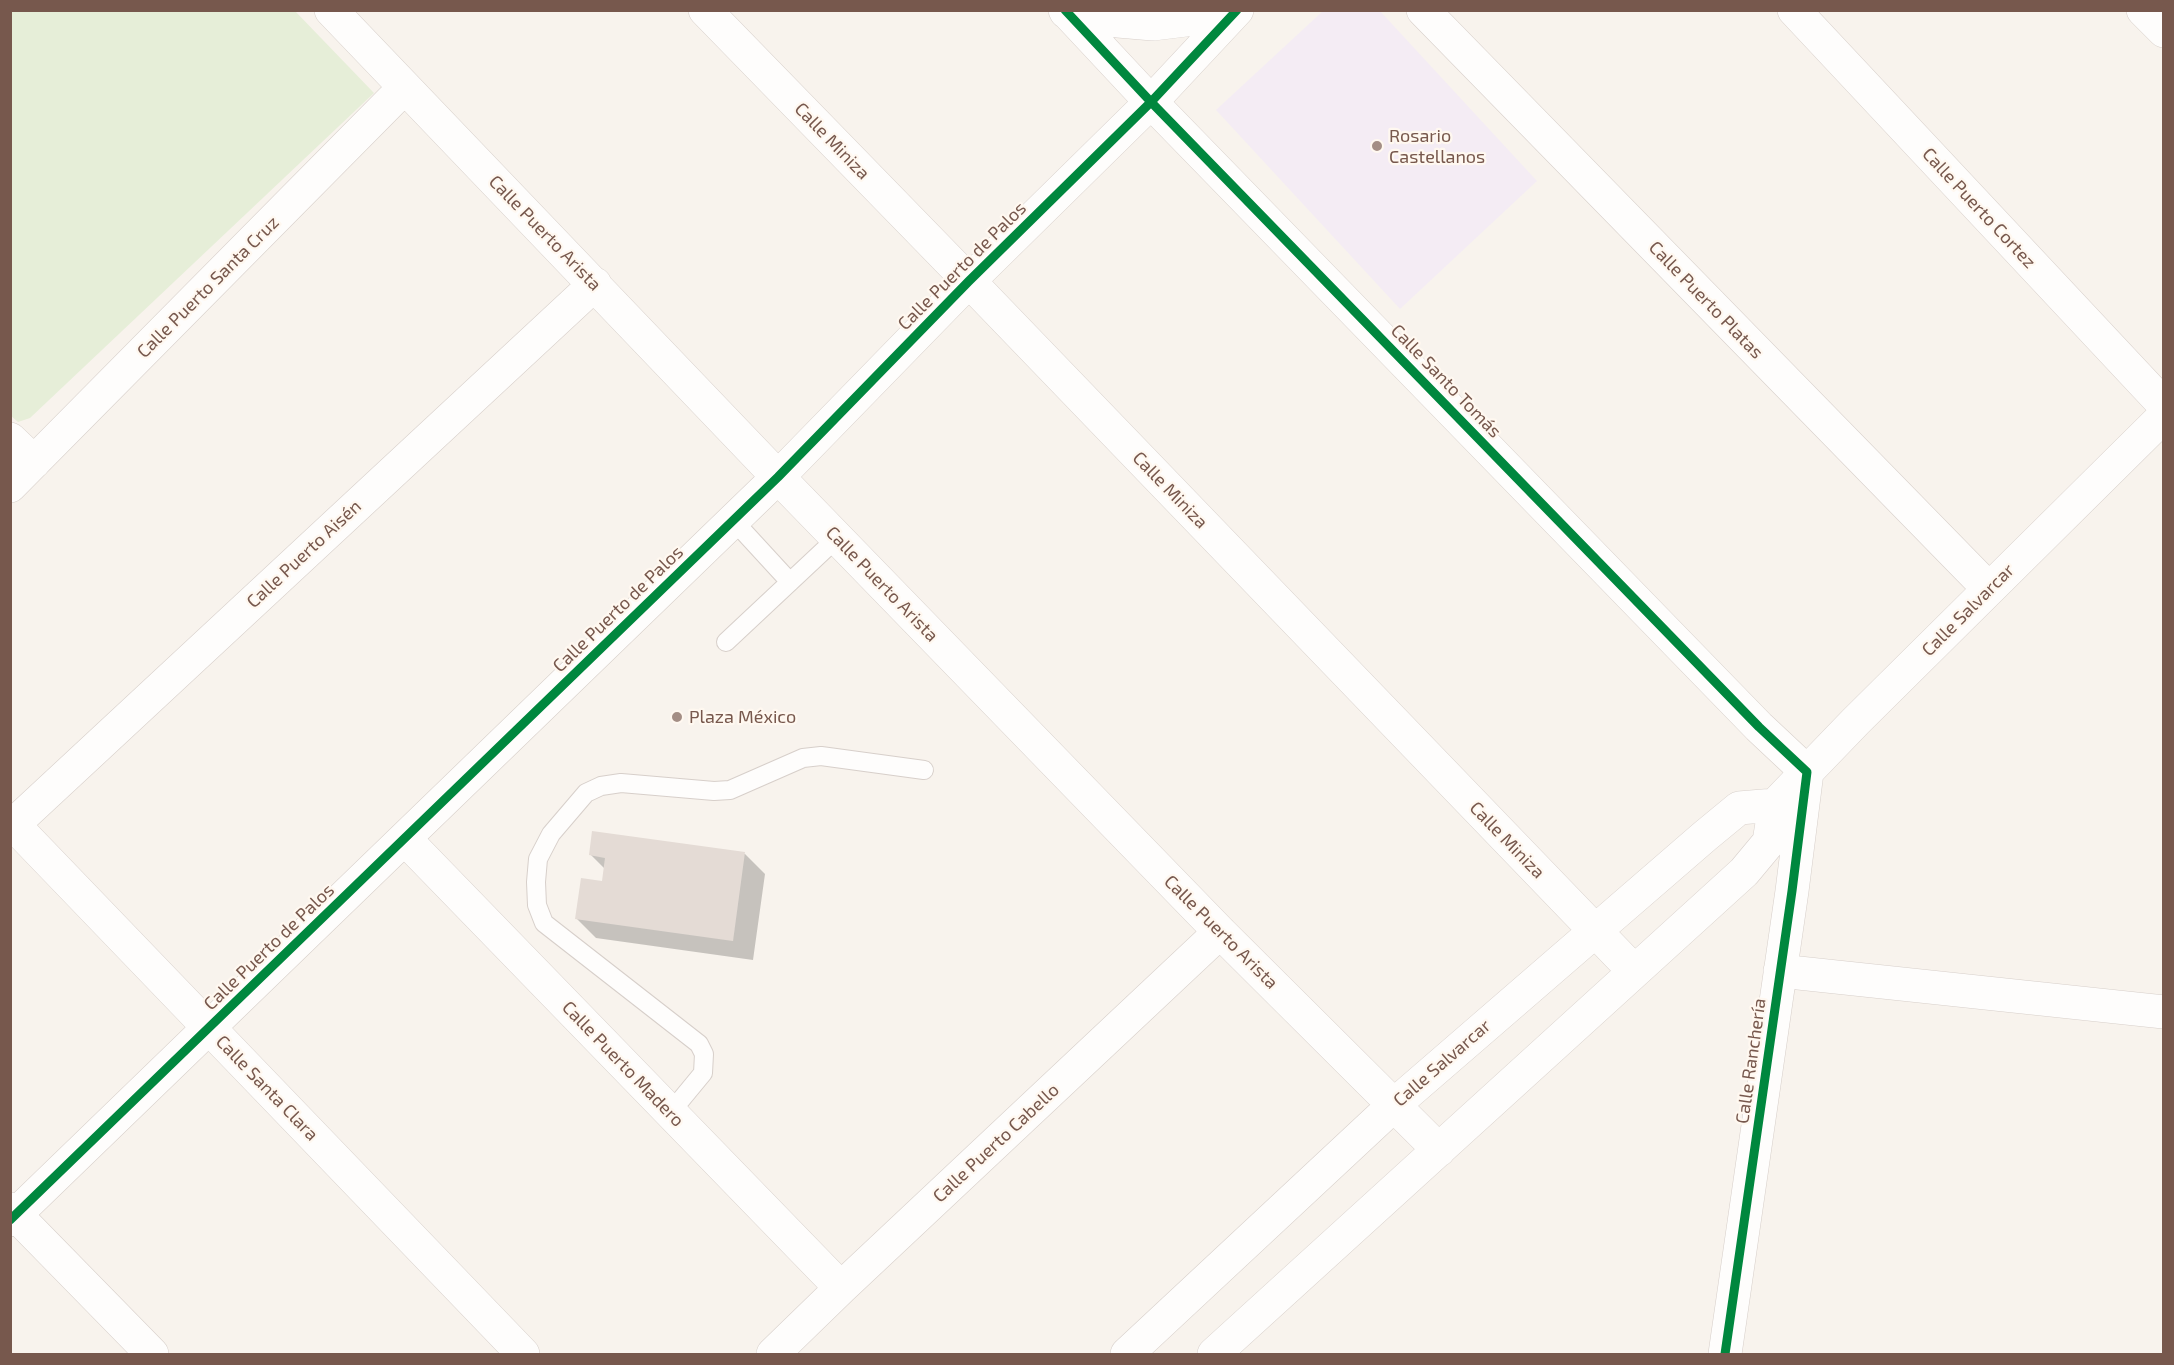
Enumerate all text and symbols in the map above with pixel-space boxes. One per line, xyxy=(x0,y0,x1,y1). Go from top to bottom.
street label: Calle Miniza xyxy=(790,98,874,184)
place label: Rosario Castellanos xyxy=(1389,125,1485,168)
marker: Rosario Castellanos xyxy=(1370,139,1384,153)
street label: Calle Puerto Cortez xyxy=(1918,143,2040,273)
street label: Calle Puerto Arista xyxy=(484,171,606,295)
street label: Calle Puerto de Palos xyxy=(893,197,1031,335)
street label: Calle Puerto Santa Cruz xyxy=(133,212,283,362)
street label: Calle Puerto Platas xyxy=(1644,237,1768,363)
street label: Calle Santo Tomás xyxy=(1386,320,1506,442)
street label: Calle Miniza xyxy=(1128,447,1212,533)
street label: Calle Puerto Aisén xyxy=(242,496,366,612)
street label: Calle Puerto Arista xyxy=(821,522,943,646)
street label: Calle Puerto de Palos xyxy=(548,541,688,677)
street label: Calle Salvarcar xyxy=(1917,559,2019,661)
place label: Plaza México xyxy=(689,706,796,728)
marker: Plaza México xyxy=(670,710,684,724)
street label: Calle Miniza xyxy=(1465,797,1549,883)
street label: Calle Puerto Arista xyxy=(1160,871,1282,993)
street label: Calle Puerto de Palos xyxy=(199,879,339,1015)
street label: Calle Puerto Madero xyxy=(557,997,689,1131)
street label: Calle Ranchería xyxy=(1732,997,1770,1125)
street label: Calle Salvarcar xyxy=(1389,1015,1495,1111)
street label: Calle Santa Clara xyxy=(211,1031,323,1145)
street label: Calle Puerto Cabello xyxy=(929,1079,1063,1207)

